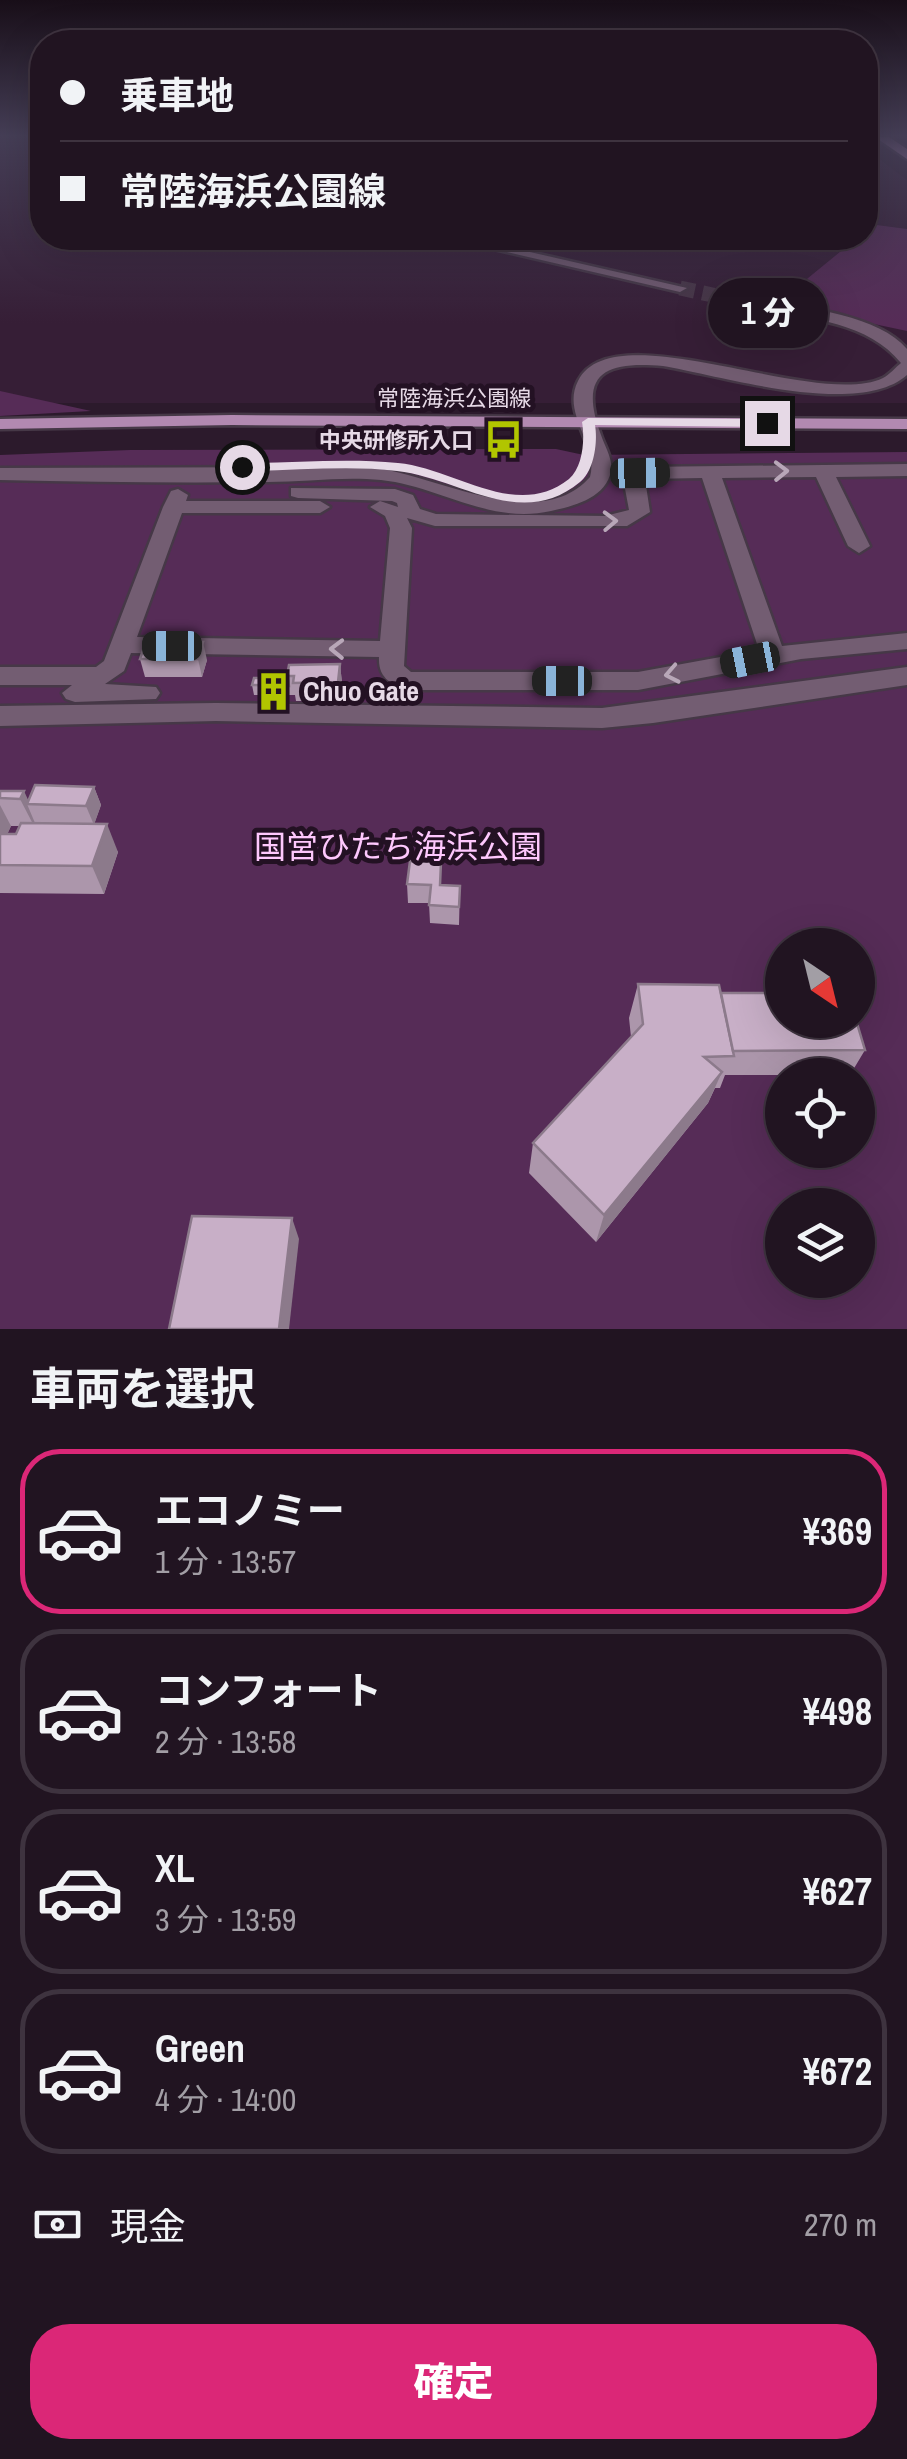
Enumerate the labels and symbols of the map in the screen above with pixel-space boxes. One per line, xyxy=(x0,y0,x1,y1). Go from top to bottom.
callout: 1 分 xyxy=(707,278,827,348)
street label: 常陸海浜公園線 xyxy=(377,383,531,413)
route end xyxy=(745,401,790,446)
bus stop icon: 中央研修所入口 xyxy=(482,419,524,461)
place label: 中央研修所入口 xyxy=(319,425,473,455)
route start xyxy=(220,445,265,490)
car xyxy=(610,457,670,489)
one-way arrow xyxy=(774,460,789,482)
one-way arrow xyxy=(602,510,618,531)
car xyxy=(142,631,202,661)
one-way arrow xyxy=(329,638,345,659)
car xyxy=(718,640,782,680)
one-way arrow xyxy=(664,663,681,684)
car xyxy=(532,666,592,696)
building icon: Chuo Gate xyxy=(252,670,294,712)
place label: Chuo Gate xyxy=(303,672,419,710)
park label: 国営ひたち海浜公園 xyxy=(254,825,542,868)
north arrow xyxy=(765,928,875,1038)

